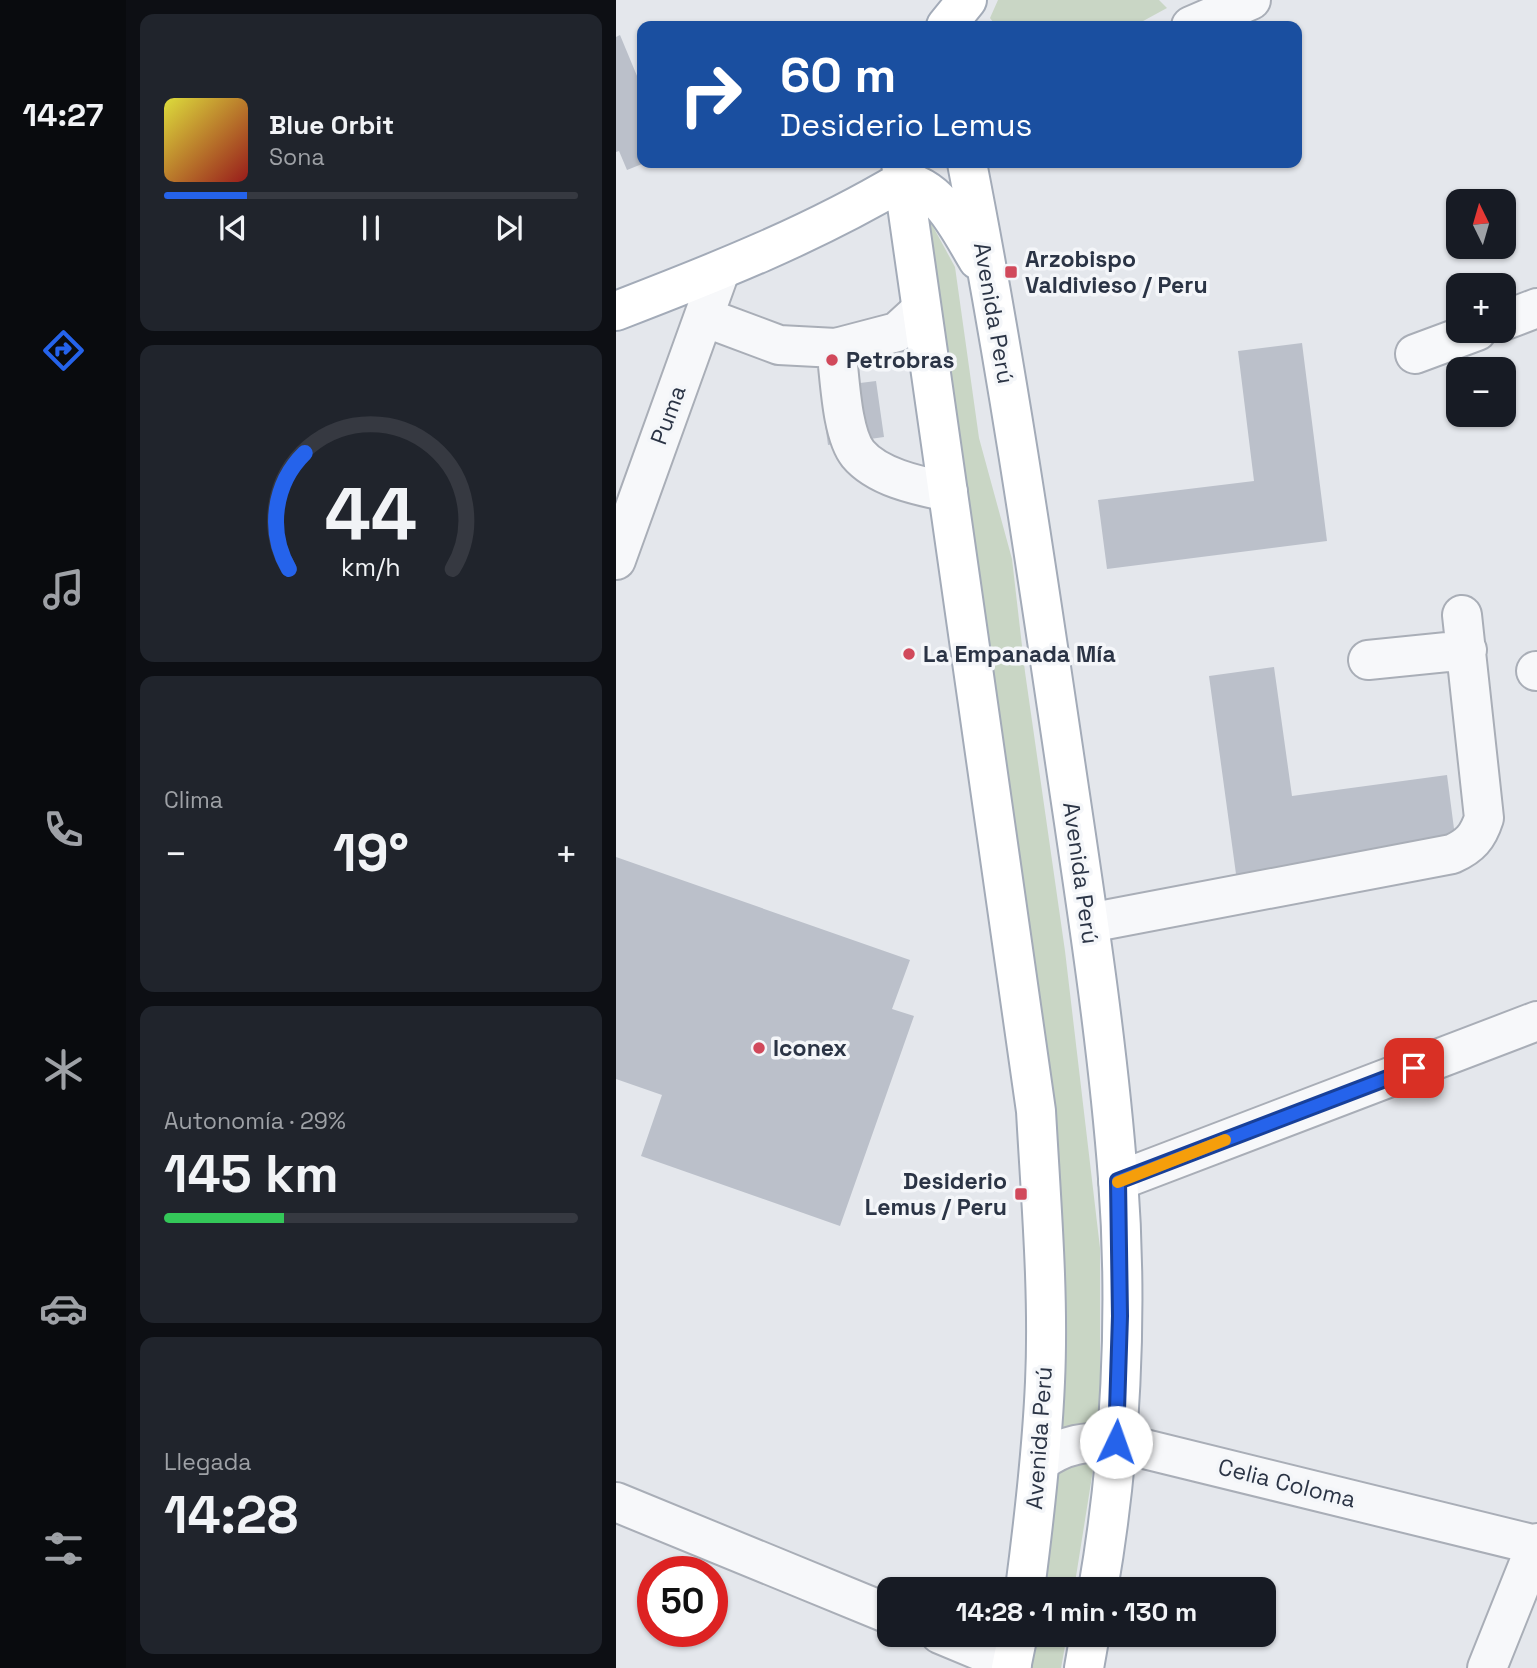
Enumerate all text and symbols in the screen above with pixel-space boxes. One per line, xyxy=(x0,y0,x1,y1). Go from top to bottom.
text: 60 m xyxy=(780,44,896,106)
icon: right xyxy=(665,49,756,140)
text: 14:27 xyxy=(23,95,103,135)
text: Desiderio Lemus xyxy=(780,105,1032,145)
text: Blue Orbit xyxy=(269,108,394,142)
text: Sona xyxy=(269,142,325,172)
north arrow xyxy=(1446,189,1516,259)
map controls xyxy=(1446,189,1516,427)
icon: previous xyxy=(214,209,252,247)
icon: pause xyxy=(352,209,390,247)
icon: next xyxy=(490,209,528,247)
street label: Avenida Perú xyxy=(967,240,1021,386)
place label: Arzobispo Valdivieso / Peru xyxy=(1025,244,1208,300)
marker: Arzobispo Valdivieso / Peru xyxy=(1003,264,1019,280)
button: + xyxy=(1446,273,1516,343)
icon: directions xyxy=(39,326,88,375)
place label: Petrobras xyxy=(846,345,955,375)
marker: Petrobras xyxy=(824,352,840,368)
button: − xyxy=(1446,357,1516,427)
street label: Puma xyxy=(643,381,693,449)
text: 44 xyxy=(325,468,417,561)
text: km/h xyxy=(341,551,401,583)
icon: music xyxy=(39,565,88,614)
place label: La Empanada Mía xyxy=(923,639,1116,669)
marker: La Empanada Mía xyxy=(901,646,917,662)
text: Clima xyxy=(164,785,223,815)
street label: Avenida Perú xyxy=(1056,800,1106,946)
icon: phone xyxy=(39,805,88,854)
text: 19° xyxy=(333,820,409,886)
text: − xyxy=(164,830,188,878)
text: + xyxy=(554,830,578,878)
place label: Iconex xyxy=(773,1033,847,1063)
pin xyxy=(1384,1038,1444,1098)
marker: Iconex xyxy=(751,1040,767,1056)
icon: climate xyxy=(39,1045,88,1094)
icon: arrive xyxy=(1395,1049,1433,1087)
text: Autonomía · 29% xyxy=(164,1106,346,1136)
text: 145 km xyxy=(164,1141,339,1207)
place label: Desiderio Lemus / Peru xyxy=(865,1166,1007,1222)
marker: Desiderio Lemus / Peru xyxy=(1013,1186,1029,1202)
icon: car xyxy=(39,1284,88,1333)
street label: Avenida Perú xyxy=(1019,1366,1059,1510)
position arrow xyxy=(1079,1405,1153,1479)
text: Llegada xyxy=(164,1447,252,1477)
street label: Celia Coloma xyxy=(1215,1451,1359,1515)
text: 14:28 xyxy=(164,1482,298,1548)
icon: filters xyxy=(39,1524,88,1573)
speed limit sign: 50 xyxy=(637,1556,728,1647)
text: 14:28 · 1 min · 130 m xyxy=(956,1595,1197,1629)

